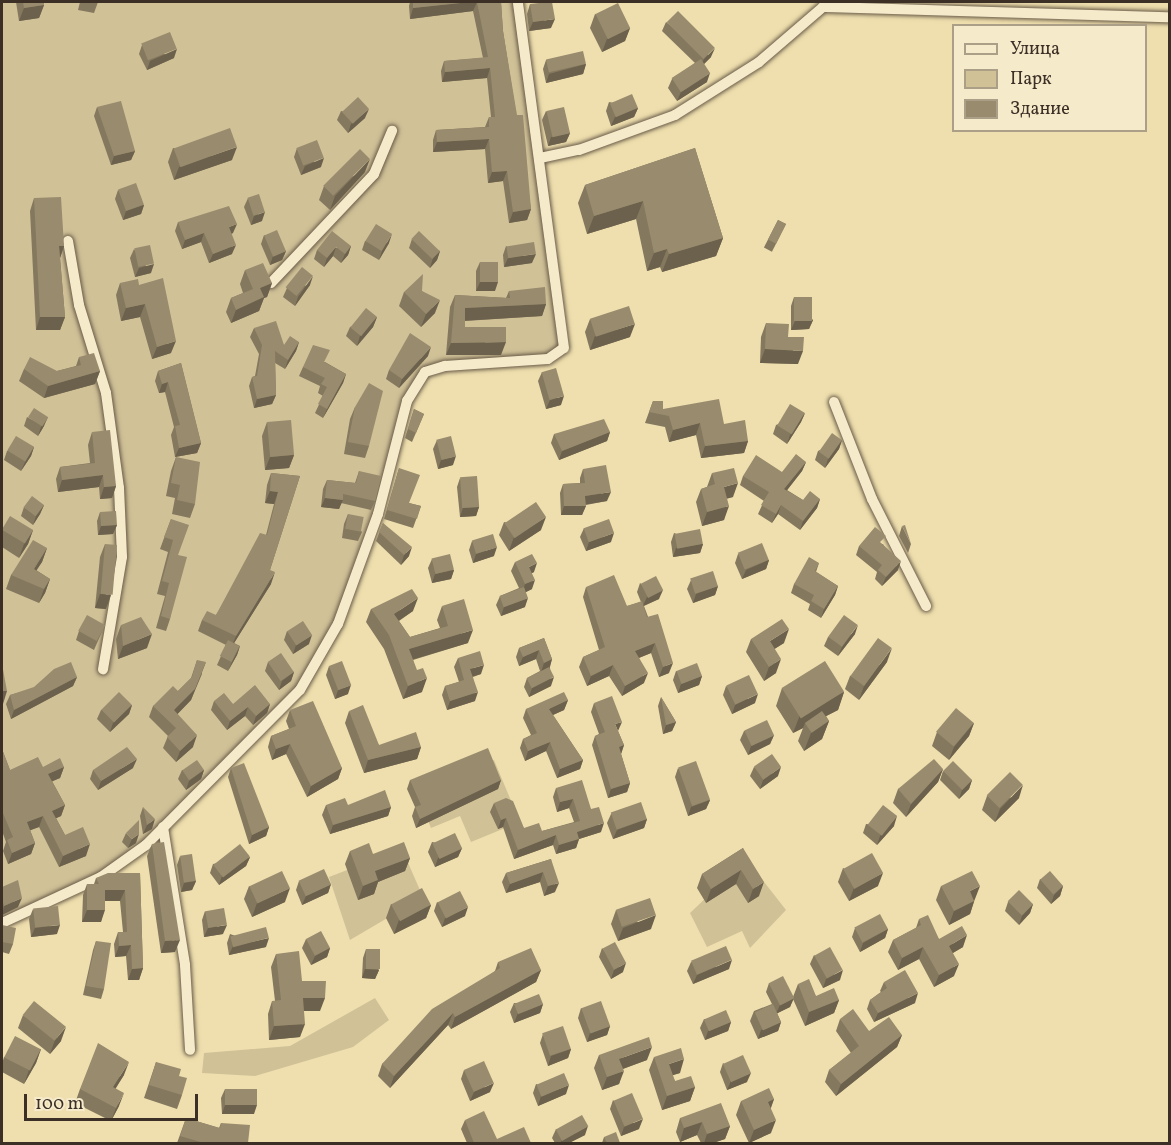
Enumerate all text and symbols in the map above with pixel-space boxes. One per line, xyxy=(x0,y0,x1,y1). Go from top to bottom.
legend xyxy=(952,24,1147,132)
text: Улица xyxy=(1010,37,1060,62)
text: Парк xyxy=(1010,67,1052,92)
text: Здание xyxy=(1010,97,1070,122)
scale bar xyxy=(27,1082,201,1120)
text: 100 m xyxy=(35,1092,84,1117)

